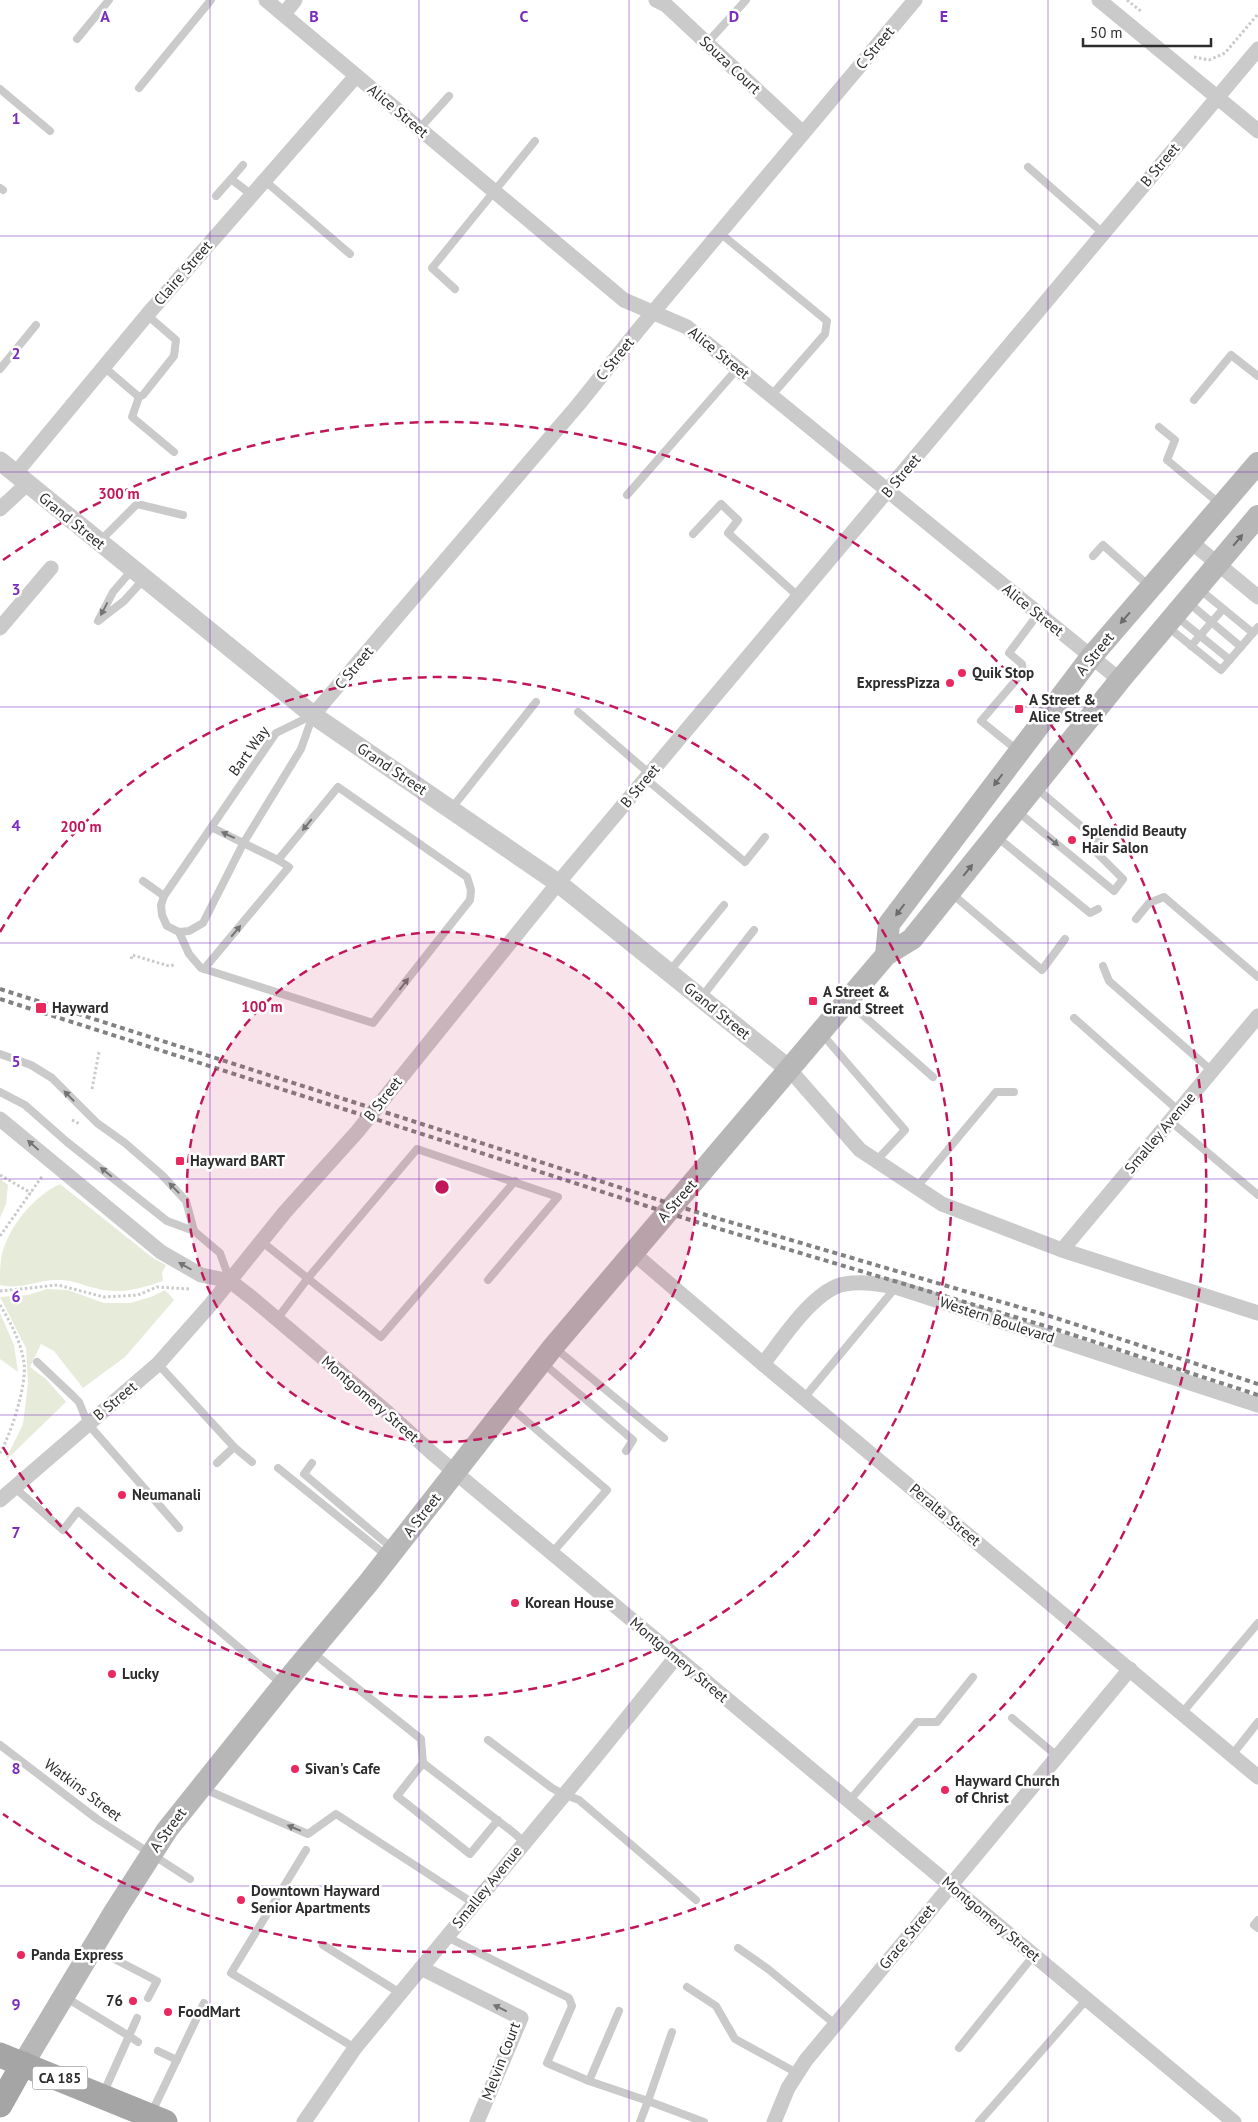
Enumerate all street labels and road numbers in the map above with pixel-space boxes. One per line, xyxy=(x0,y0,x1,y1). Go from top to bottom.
street label: C Street xyxy=(851,22,898,73)
street label: Souza Court xyxy=(696,31,765,98)
street label: Alice Street xyxy=(364,80,433,142)
street label: B Street xyxy=(1136,139,1183,190)
street label: Claire Street xyxy=(149,236,216,309)
street label: Alice Street xyxy=(685,322,754,383)
street label: C Street xyxy=(591,333,638,384)
street label: B Street xyxy=(877,450,924,501)
street label: Grand Street xyxy=(35,488,110,553)
street label: Alice Street xyxy=(999,579,1068,640)
street label: A Street xyxy=(1071,628,1118,679)
street label: C Street xyxy=(330,642,377,693)
street label: Bart Way xyxy=(224,722,273,779)
street label: Grand Street xyxy=(354,738,431,799)
street label: B Street xyxy=(616,760,663,811)
street label: Grand Street xyxy=(680,978,755,1043)
street label: B Street xyxy=(359,1073,406,1125)
street label: Smalley Avenue xyxy=(1120,1088,1199,1177)
street label: A Street xyxy=(653,1175,700,1226)
street label: Western Boulevard xyxy=(937,1292,1057,1347)
street label: Montgomery Street xyxy=(318,1351,423,1446)
street label: B Street xyxy=(89,1377,140,1424)
street label: Peralta Street xyxy=(906,1479,985,1550)
street label: A Street xyxy=(399,1489,445,1540)
street label: Montgomery Street xyxy=(626,1613,732,1706)
street label: Watkins Street xyxy=(41,1754,126,1825)
street label: A Street xyxy=(145,1804,190,1856)
street label: Smalley Avenue xyxy=(448,1842,526,1932)
street label: Montgomery Street xyxy=(938,1872,1044,1965)
street label: Grace Street xyxy=(875,1900,939,1973)
street label: Melvin Court xyxy=(477,2019,524,2103)
road number: CA 185 xyxy=(32,2066,88,2090)

